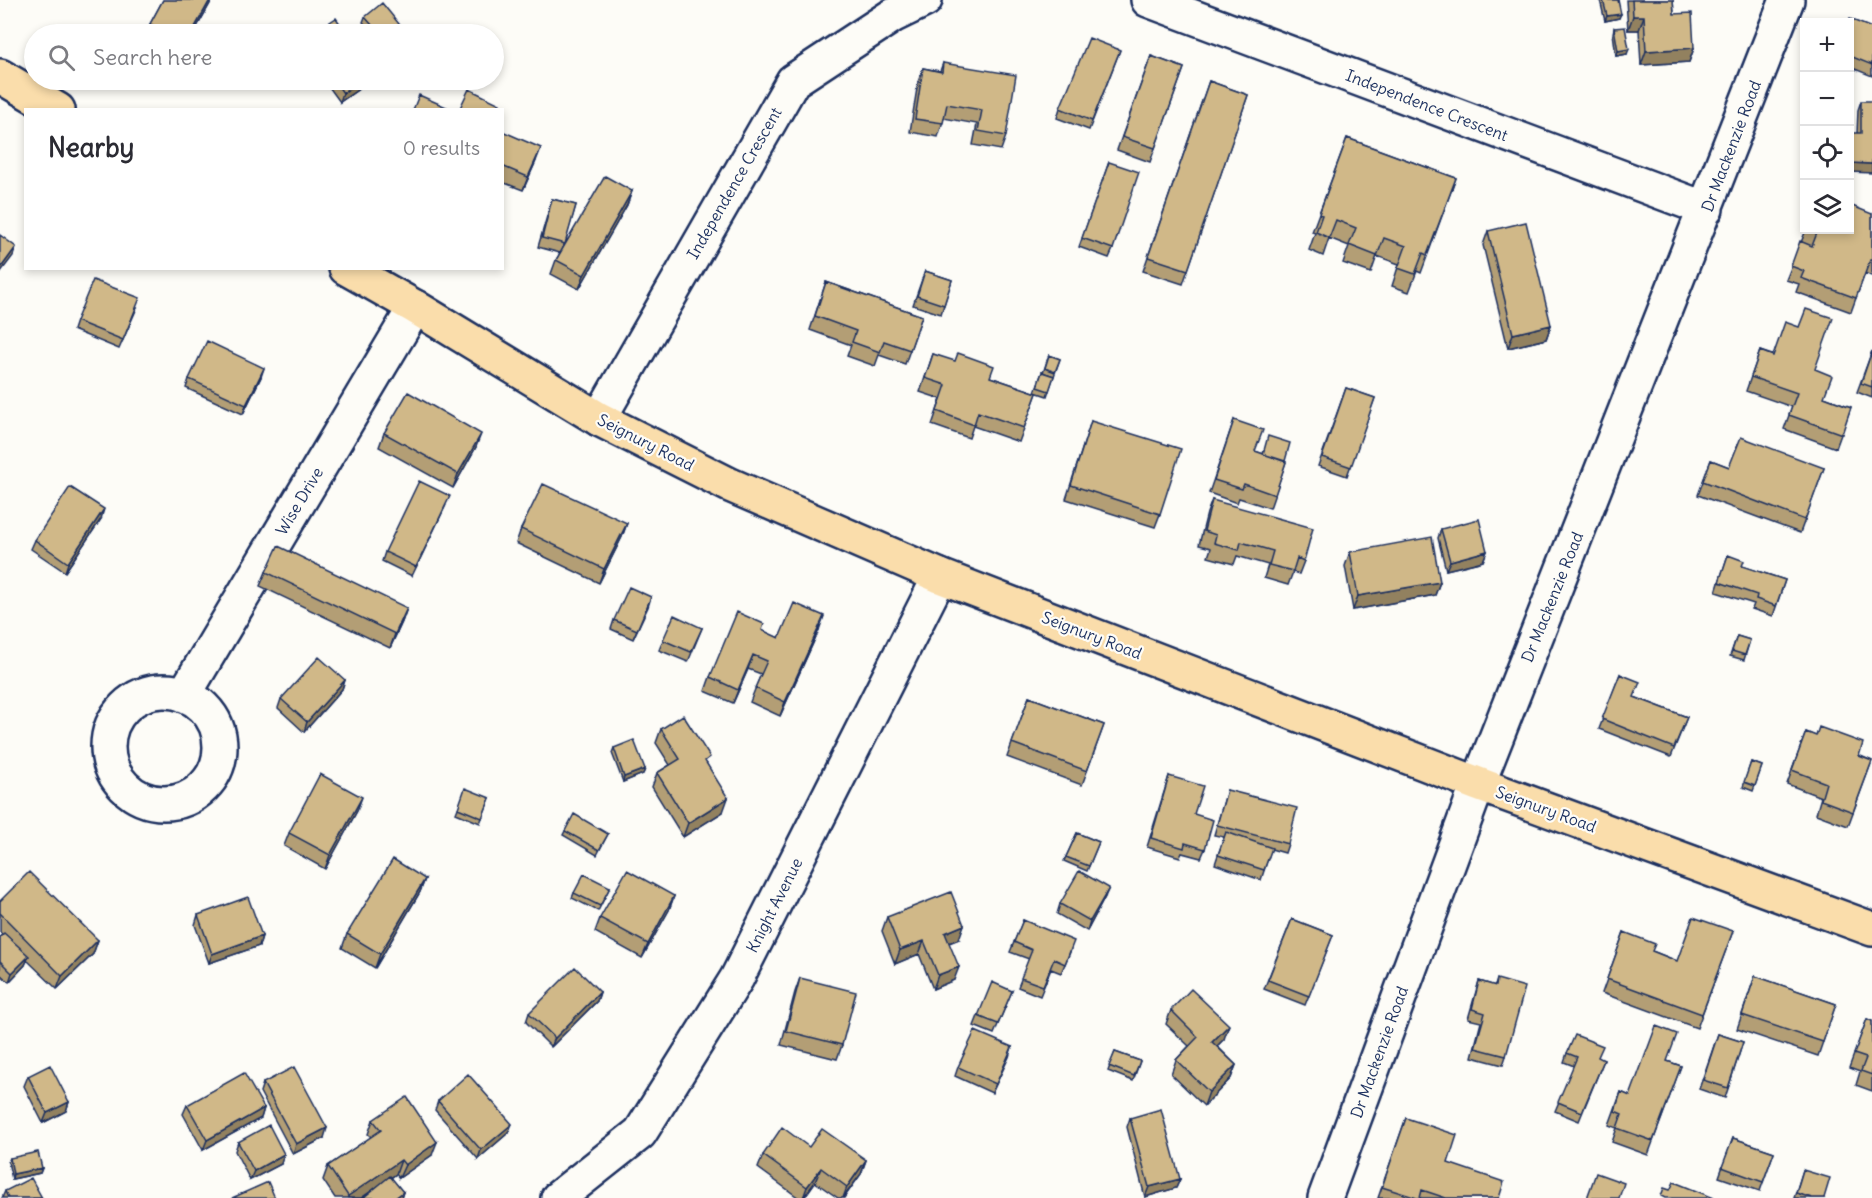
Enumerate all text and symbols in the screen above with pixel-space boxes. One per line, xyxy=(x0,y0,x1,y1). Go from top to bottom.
map controls xyxy=(1800,18,1854,234)
button: + xyxy=(1800,18,1854,72)
search box xyxy=(24,24,504,90)
icon: search xyxy=(45,41,78,74)
text: Search here xyxy=(93,43,212,71)
street label: Independence Crescent xyxy=(1343,65,1511,145)
button: − xyxy=(1800,72,1854,126)
street label: Dr Mackenzie Road xyxy=(1697,78,1765,214)
street label: Independence Crescent xyxy=(682,103,786,262)
button: locate xyxy=(1800,126,1854,180)
text: Nearby xyxy=(48,131,134,164)
text: 0 results xyxy=(403,135,480,160)
button: layers xyxy=(1800,180,1854,234)
street label: Seignury Road xyxy=(594,409,698,475)
street label: Wise Drive xyxy=(271,463,327,539)
street label: Dr Mackenzie Road xyxy=(1517,529,1587,665)
street label: Seignury Road xyxy=(1039,607,1145,663)
street label: Seignury Road xyxy=(1493,782,1599,836)
street label: Knight Avenue xyxy=(742,854,806,956)
street label: Dr Mackenzie Road xyxy=(1346,983,1412,1121)

